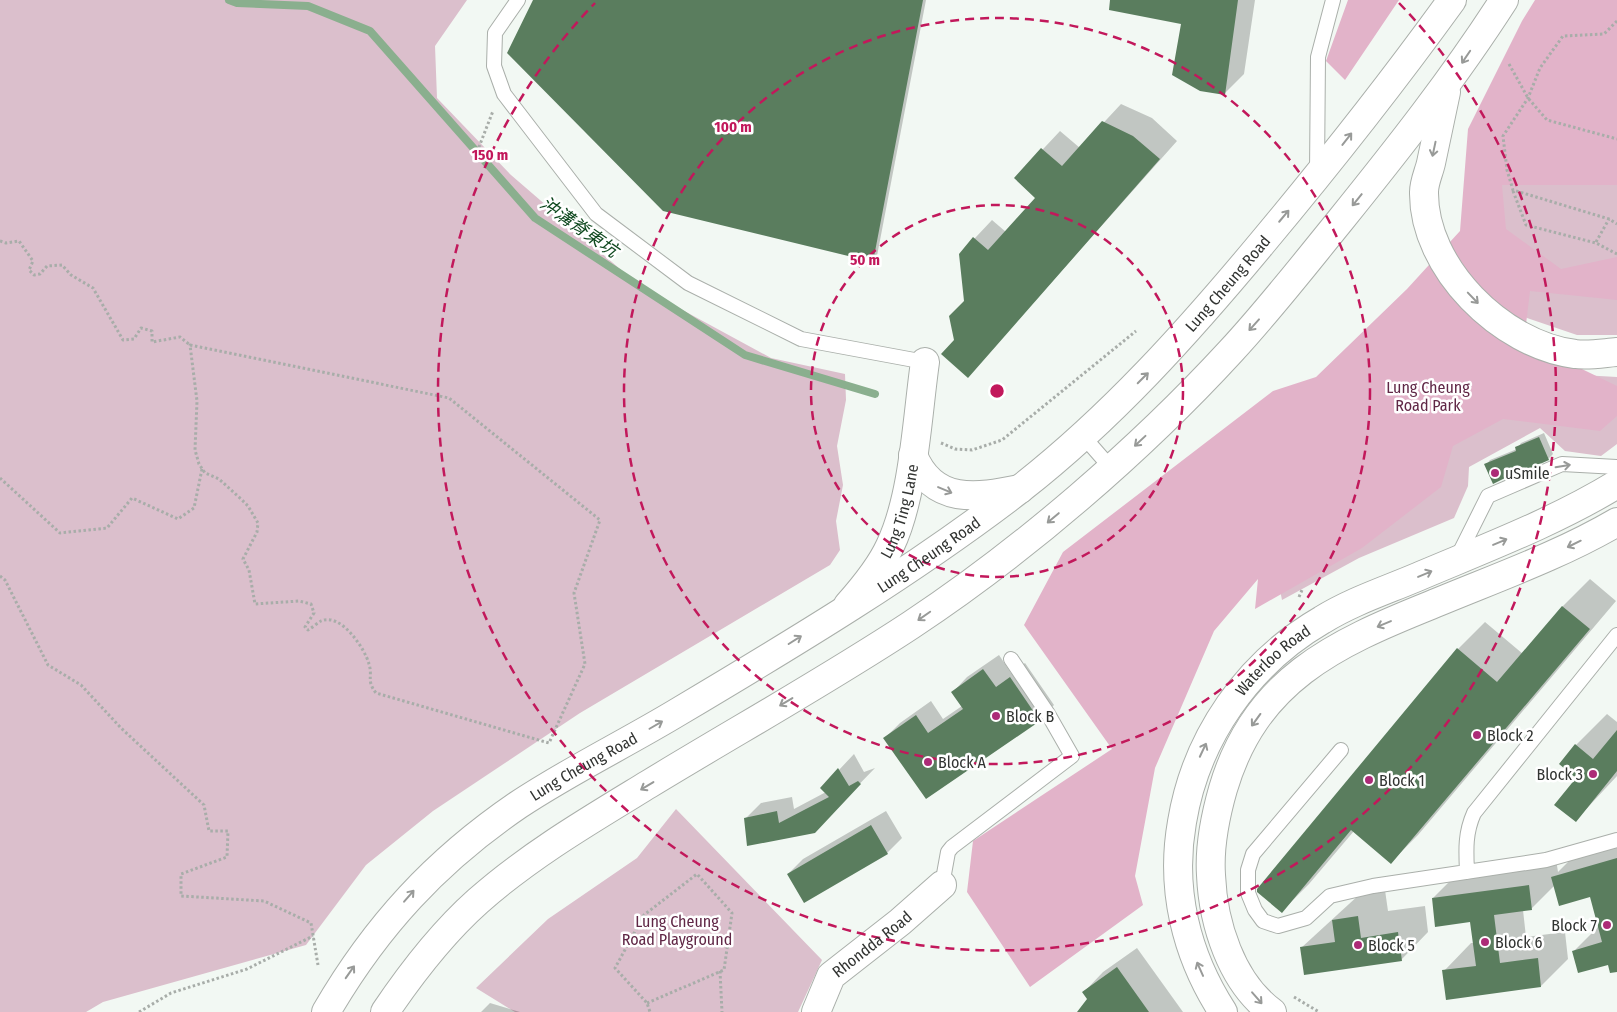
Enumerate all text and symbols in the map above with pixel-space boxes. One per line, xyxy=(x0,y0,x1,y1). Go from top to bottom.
one-way arrow xyxy=(1461,50,1471,64)
text: 100 m xyxy=(714,118,752,136)
one-way arrow xyxy=(1342,132,1352,146)
one-way arrow xyxy=(1429,140,1438,156)
text: 150 m xyxy=(472,146,508,164)
water label: 沖溝脊東坑 xyxy=(536,192,625,264)
one-way arrow xyxy=(1351,193,1363,206)
one-way arrow xyxy=(1279,210,1290,223)
street label: Lung Cheung Road xyxy=(1181,232,1274,336)
text: 50 m xyxy=(850,251,880,269)
one-way arrow xyxy=(1467,292,1479,304)
one-way arrow xyxy=(1248,319,1260,332)
one-way arrow xyxy=(1137,372,1149,384)
park label: Lung Cheung Road Park xyxy=(1386,378,1470,415)
centre of rings xyxy=(988,382,1006,400)
one-way arrow xyxy=(1134,435,1146,447)
one-way arrow xyxy=(1554,461,1570,471)
street label: Lung Ting Lane xyxy=(876,463,922,562)
place label: uSmile xyxy=(1505,464,1550,483)
marker: uSmile xyxy=(1489,467,1501,479)
one-way arrow xyxy=(937,486,952,495)
one-way arrow xyxy=(1047,512,1060,523)
street label: Lung Cheung Road xyxy=(874,513,984,597)
one-way arrow xyxy=(1492,537,1507,546)
one-way arrow xyxy=(1567,540,1582,549)
one-way arrow xyxy=(1417,568,1432,578)
one-way arrow xyxy=(917,611,931,621)
one-way arrow xyxy=(1377,619,1392,629)
street label: Waterloo Road xyxy=(1231,621,1314,699)
one-way arrow xyxy=(788,635,802,645)
one-way arrow xyxy=(779,697,793,707)
place label: Block B xyxy=(1006,707,1054,726)
marker: Block B xyxy=(990,710,1002,722)
one-way arrow xyxy=(1251,713,1261,727)
one-way arrow xyxy=(649,719,663,729)
place label: Block 2 xyxy=(1487,726,1533,745)
street label: Lung Cheung Road xyxy=(527,728,641,805)
marker: Block 2 xyxy=(1471,729,1483,741)
one-way arrow xyxy=(1199,743,1209,758)
place label: Block A xyxy=(938,753,986,772)
marker: Block A xyxy=(922,756,934,768)
place label: Block 3 xyxy=(1536,765,1583,784)
marker: Block 3 xyxy=(1587,768,1599,780)
place label: Block 1 xyxy=(1379,771,1425,790)
marker: Block 1 xyxy=(1363,774,1375,786)
one-way arrow xyxy=(640,781,654,791)
one-way arrow xyxy=(403,890,415,903)
street label: Rhondda Road xyxy=(829,907,916,981)
park label: Lung Cheung Road Playground xyxy=(622,912,732,949)
place label: Block 7 xyxy=(1551,916,1598,935)
marker: Block 7 xyxy=(1601,919,1613,931)
place label: Block 6 xyxy=(1495,933,1542,952)
place label: Block 5 xyxy=(1368,936,1415,955)
marker: Block 6 xyxy=(1479,936,1491,948)
marker: Block 5 xyxy=(1352,939,1364,951)
one-way arrow xyxy=(1194,962,1204,977)
one-way arrow xyxy=(345,965,355,979)
one-way arrow xyxy=(1252,992,1263,1005)

